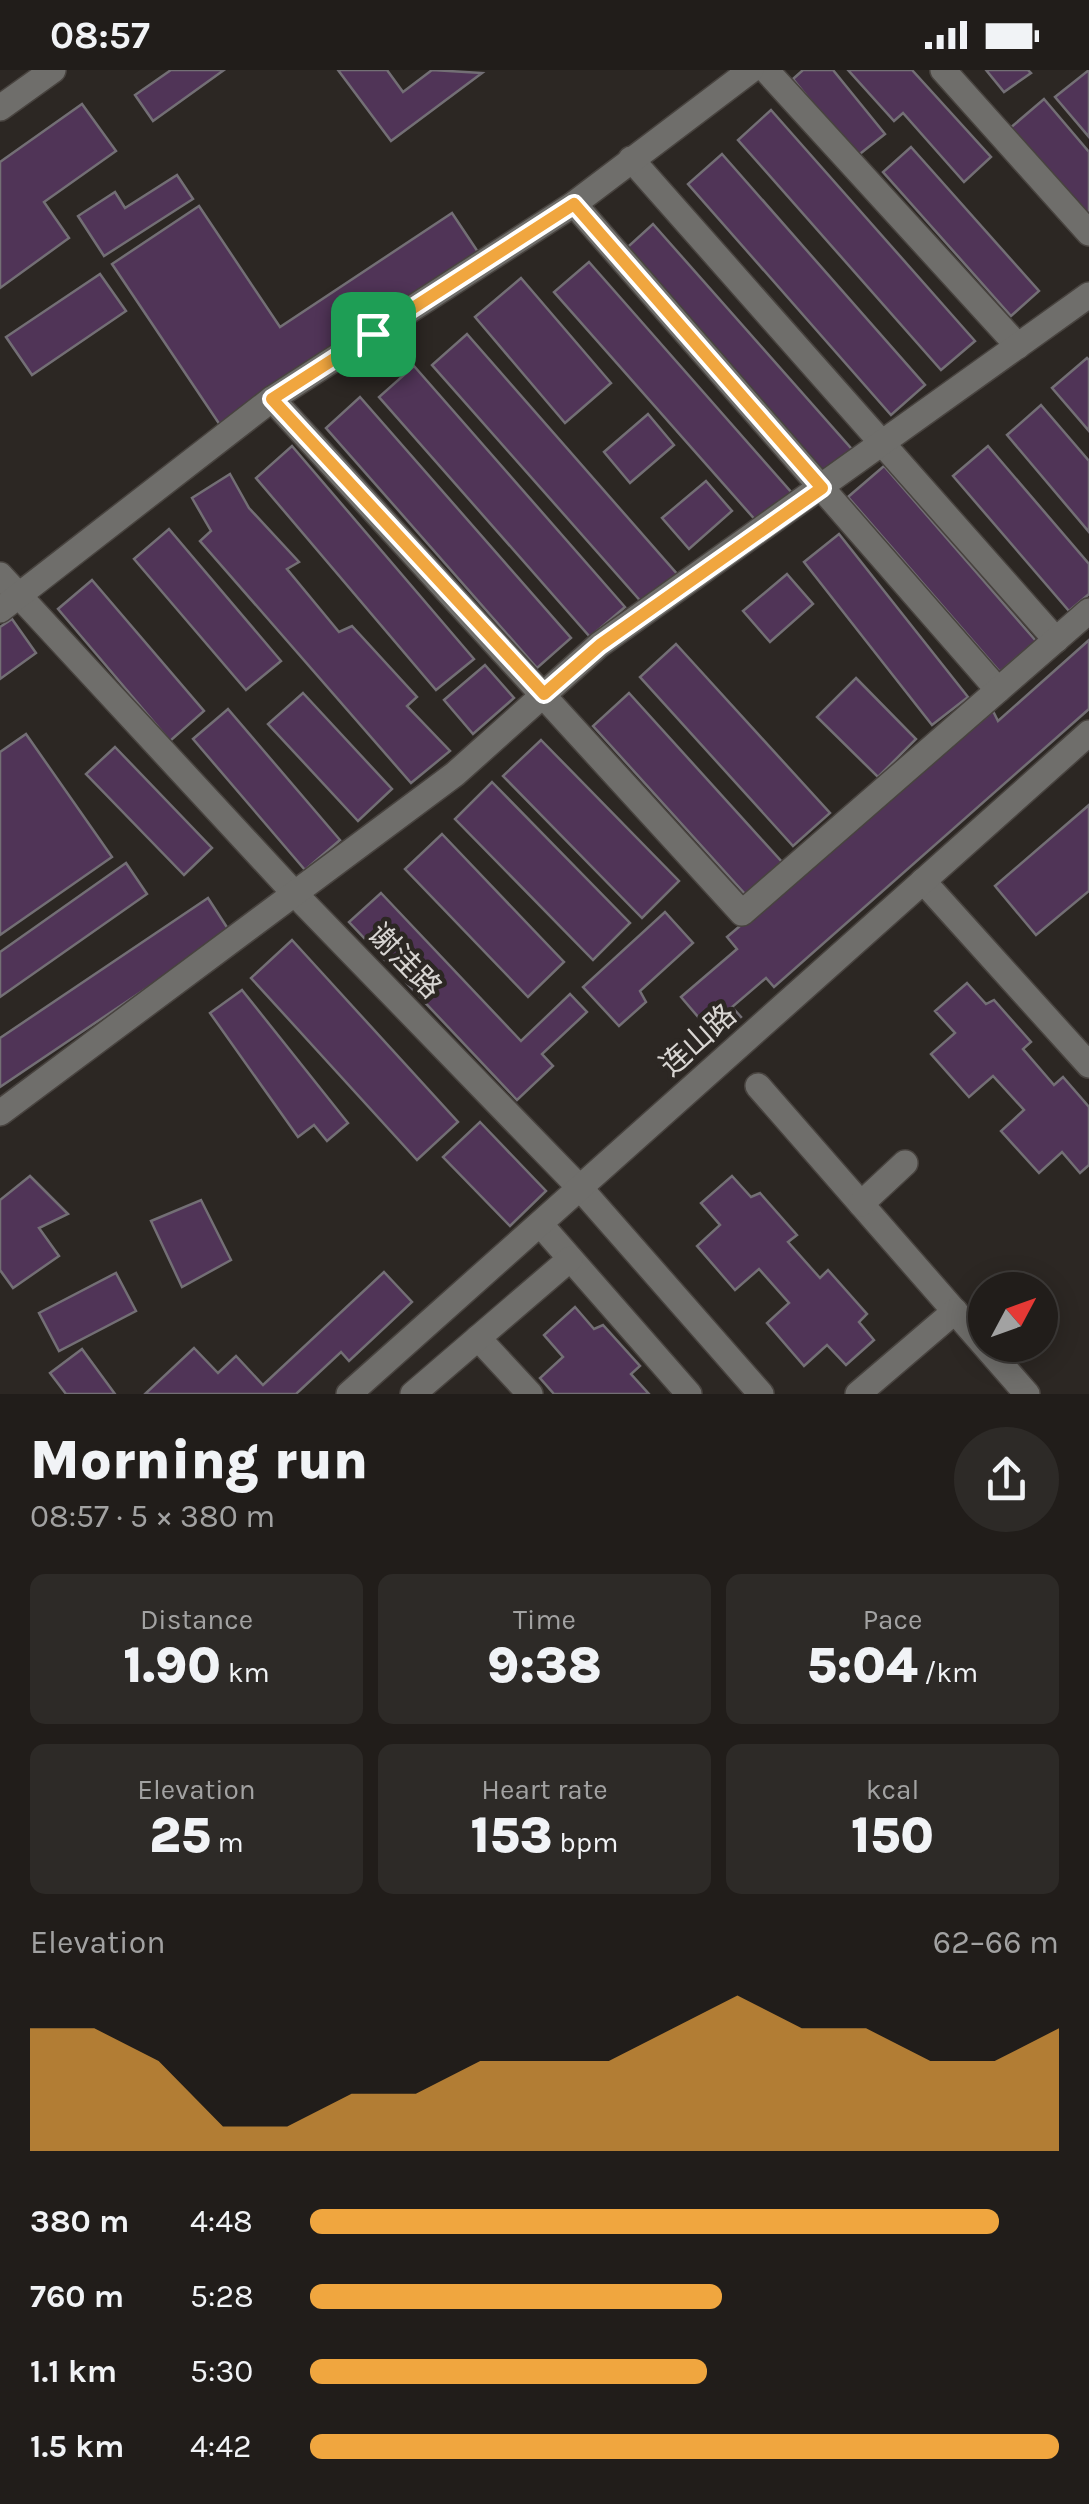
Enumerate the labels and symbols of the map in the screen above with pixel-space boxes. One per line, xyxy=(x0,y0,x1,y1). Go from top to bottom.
pin xyxy=(331,292,416,377)
street label: 谢洼路 xyxy=(361,916,449,1006)
street label: 连山路 xyxy=(653,997,743,1083)
north arrow xyxy=(968,1272,1058,1362)

